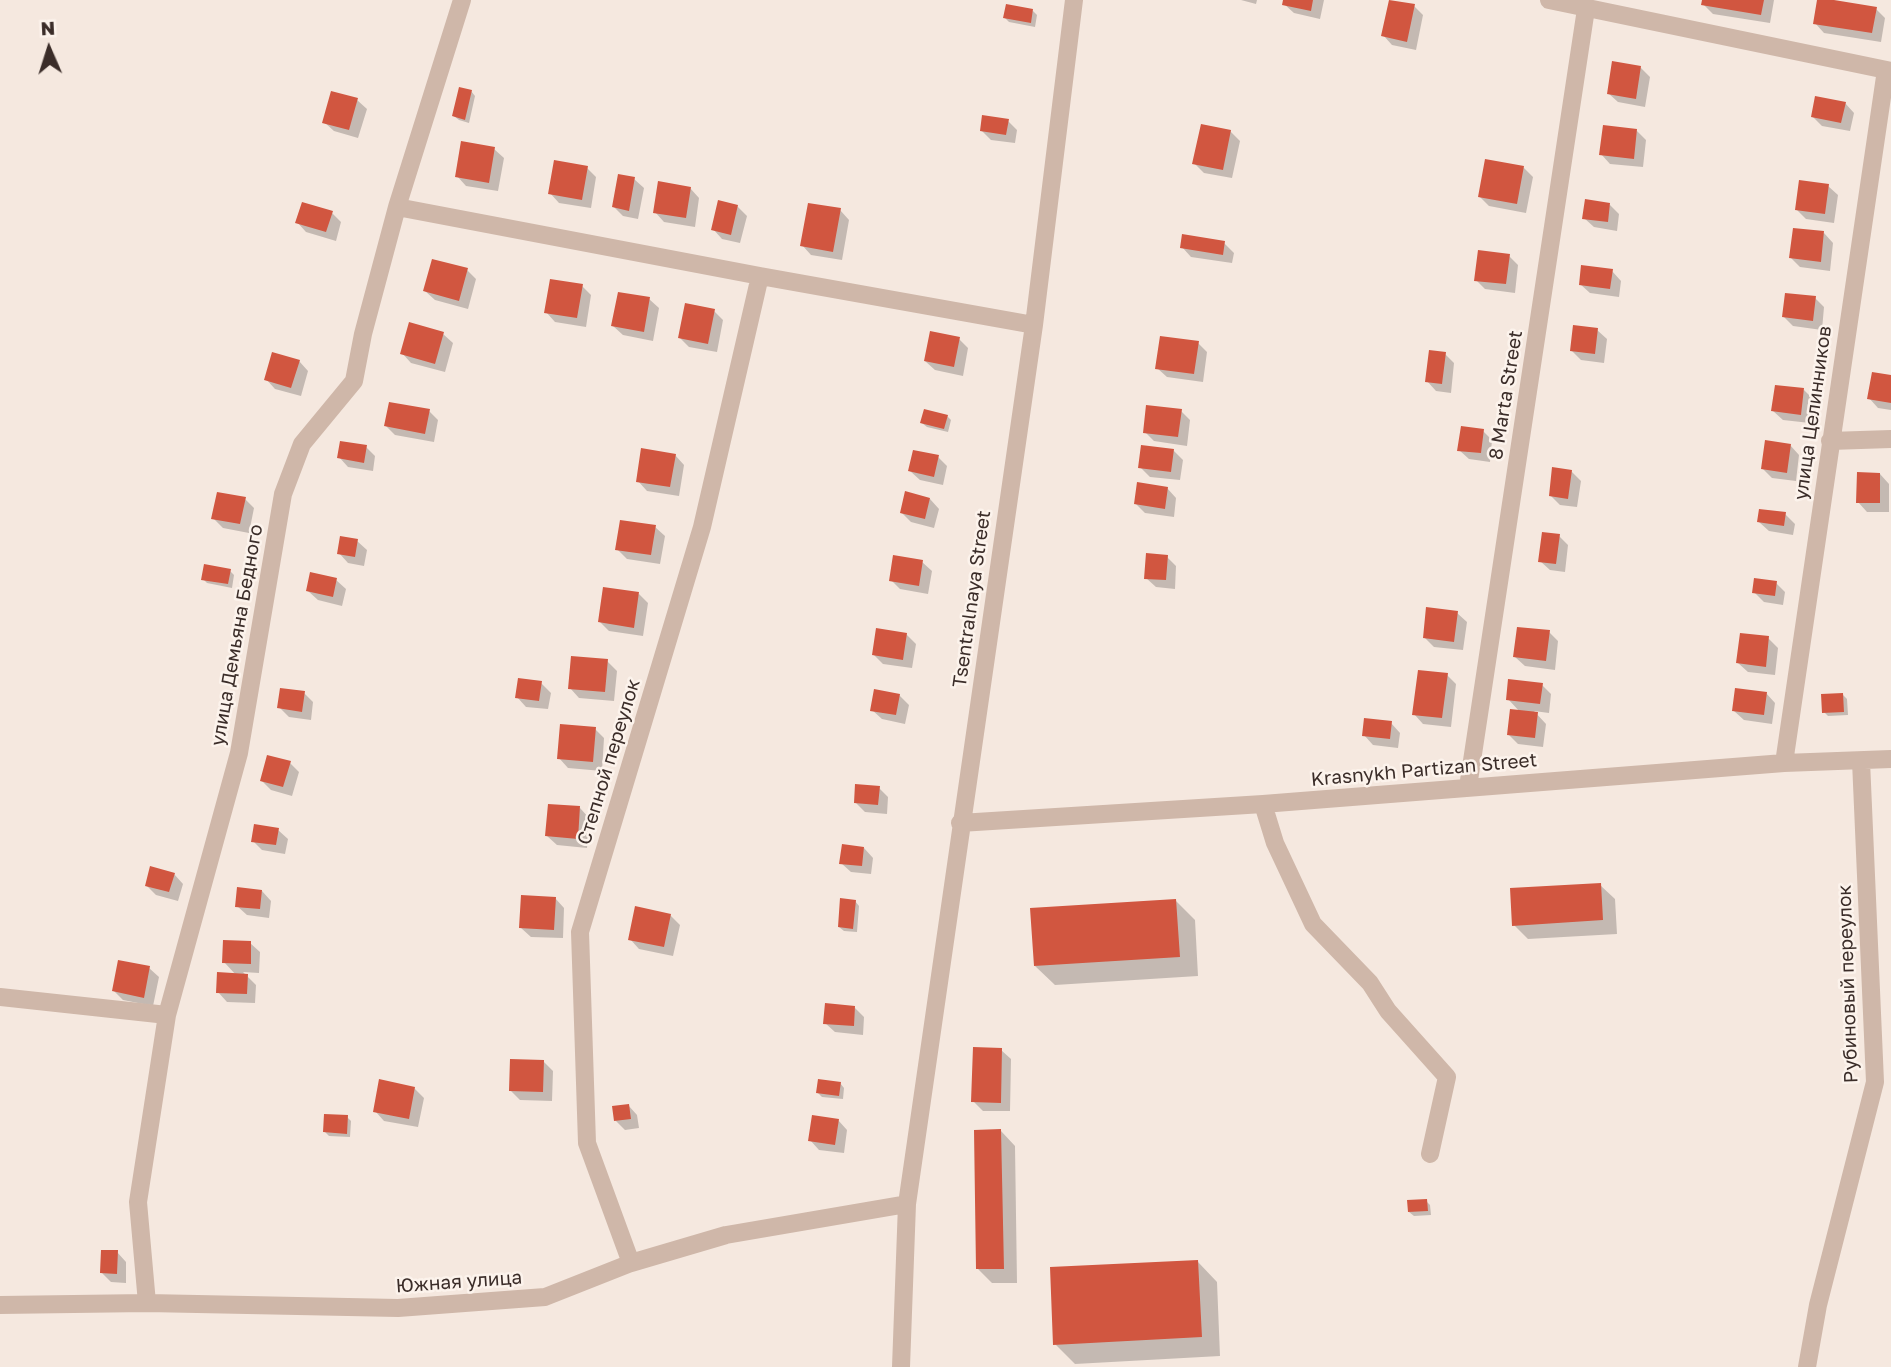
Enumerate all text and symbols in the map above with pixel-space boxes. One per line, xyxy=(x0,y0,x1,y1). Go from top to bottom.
north arrow xyxy=(14,14,84,84)
text: N xyxy=(40,16,56,39)
street label: улица Целинников xyxy=(1789,324,1837,502)
street label: 8 Marta Street xyxy=(1485,329,1527,461)
street label: Tsentralnaya Street xyxy=(948,509,996,689)
street label: улица Демьяна Бедного xyxy=(206,522,268,748)
street label: Степной переулок xyxy=(573,676,645,848)
street label: Krasnykh Partizan Street xyxy=(1310,749,1538,791)
street label: Рубиновый переулок xyxy=(1833,884,1863,1084)
street label: Южная улица xyxy=(395,1266,523,1298)

